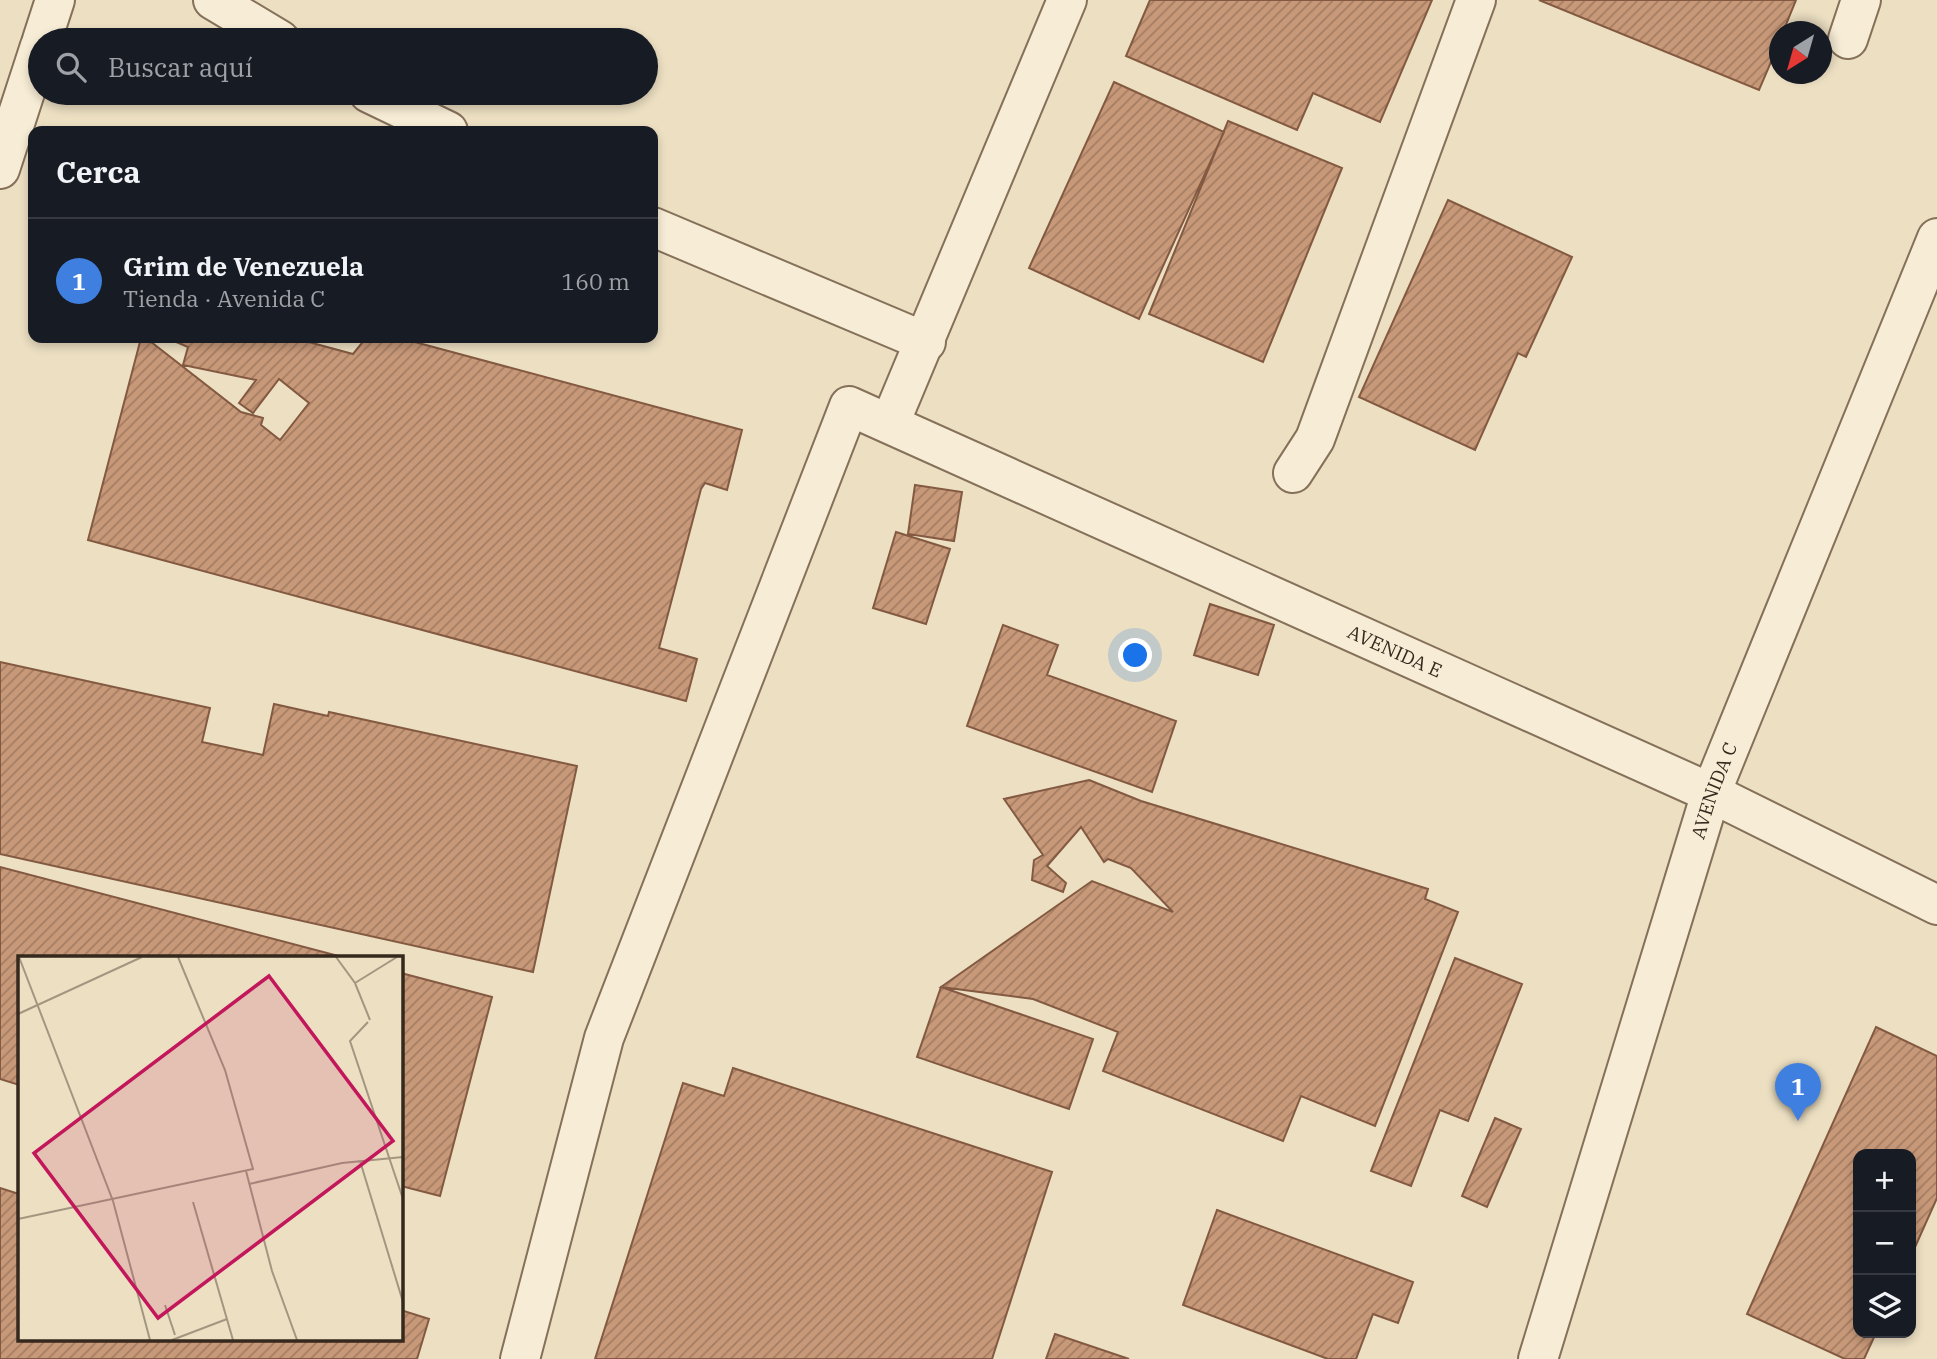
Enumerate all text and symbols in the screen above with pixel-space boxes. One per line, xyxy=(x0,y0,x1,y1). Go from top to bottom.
north arrow xyxy=(1769,21,1832,84)
search box xyxy=(28,28,658,105)
icon: search xyxy=(52,48,90,86)
text: Buscar aquí xyxy=(108,50,253,84)
text: Cerca xyxy=(56,152,141,191)
text: Grim de Venezuela xyxy=(123,249,364,283)
text: 1 xyxy=(72,266,86,296)
text: 160 m xyxy=(561,266,630,296)
text: Tienda · Avenida C xyxy=(123,283,325,313)
street label: AVENIDA E xyxy=(1344,619,1446,683)
your location xyxy=(1118,638,1152,672)
street label: AVENIDA C xyxy=(1686,739,1742,842)
inset map xyxy=(18,956,402,1342)
pin: 1 xyxy=(1775,1063,1821,1121)
map controls xyxy=(1853,1149,1916,1338)
button: + xyxy=(1853,1149,1916,1212)
button: − xyxy=(1853,1212,1916,1275)
button: layers xyxy=(1853,1275,1916,1338)

